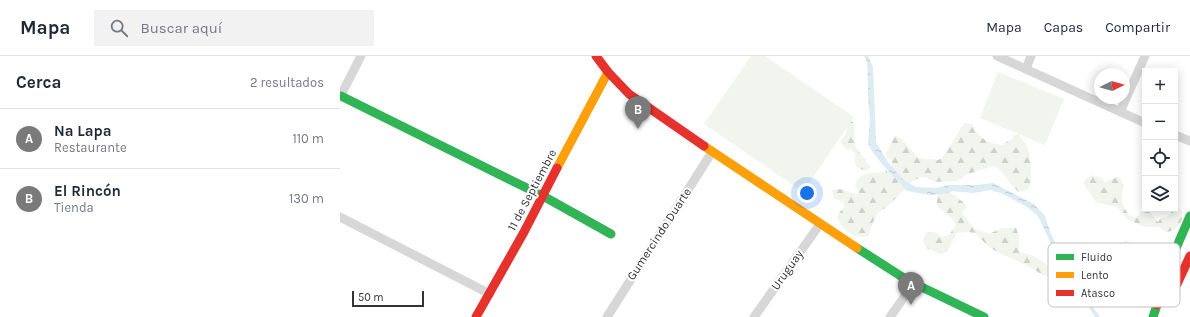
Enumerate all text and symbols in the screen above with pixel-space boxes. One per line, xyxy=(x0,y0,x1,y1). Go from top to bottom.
search box xyxy=(94,10,374,46)
text: Mapa xyxy=(20,17,70,39)
icon: search xyxy=(108,17,130,39)
text: Buscar aquí xyxy=(140,19,222,37)
text: Mapa xyxy=(986,19,1022,36)
text: Capas xyxy=(1044,19,1083,36)
text: Compartir xyxy=(1105,19,1170,36)
north arrow xyxy=(1094,68,1130,104)
map controls xyxy=(1142,68,1178,212)
button: + xyxy=(1142,68,1178,104)
text: Cerca xyxy=(16,72,61,92)
text: 2 resultados xyxy=(250,75,324,90)
pin: B xyxy=(625,96,651,129)
button: − xyxy=(1142,104,1178,140)
text: Na Lapa xyxy=(54,122,111,140)
text: A xyxy=(25,131,33,146)
text: 110 m xyxy=(292,131,324,146)
text: Restaurante xyxy=(54,140,127,155)
button: locate xyxy=(1142,140,1178,176)
street label: 11 de Septiembre xyxy=(505,147,559,233)
button: layers xyxy=(1142,176,1178,212)
text: El Rincón xyxy=(54,182,121,200)
your location xyxy=(797,183,817,203)
street label: Gumercindo Duarte xyxy=(624,185,694,283)
text: B xyxy=(25,191,33,206)
text: 130 m xyxy=(289,191,324,206)
text: Tienda xyxy=(54,200,94,215)
legend xyxy=(1048,243,1180,307)
street label: Uruguay xyxy=(768,247,806,293)
text: Fluido xyxy=(1081,251,1112,264)
text: Lento xyxy=(1081,269,1109,282)
pin: A xyxy=(898,272,924,305)
text: Atasco xyxy=(1081,287,1115,300)
scale bar xyxy=(352,289,424,308)
text: 50 m xyxy=(358,291,384,304)

